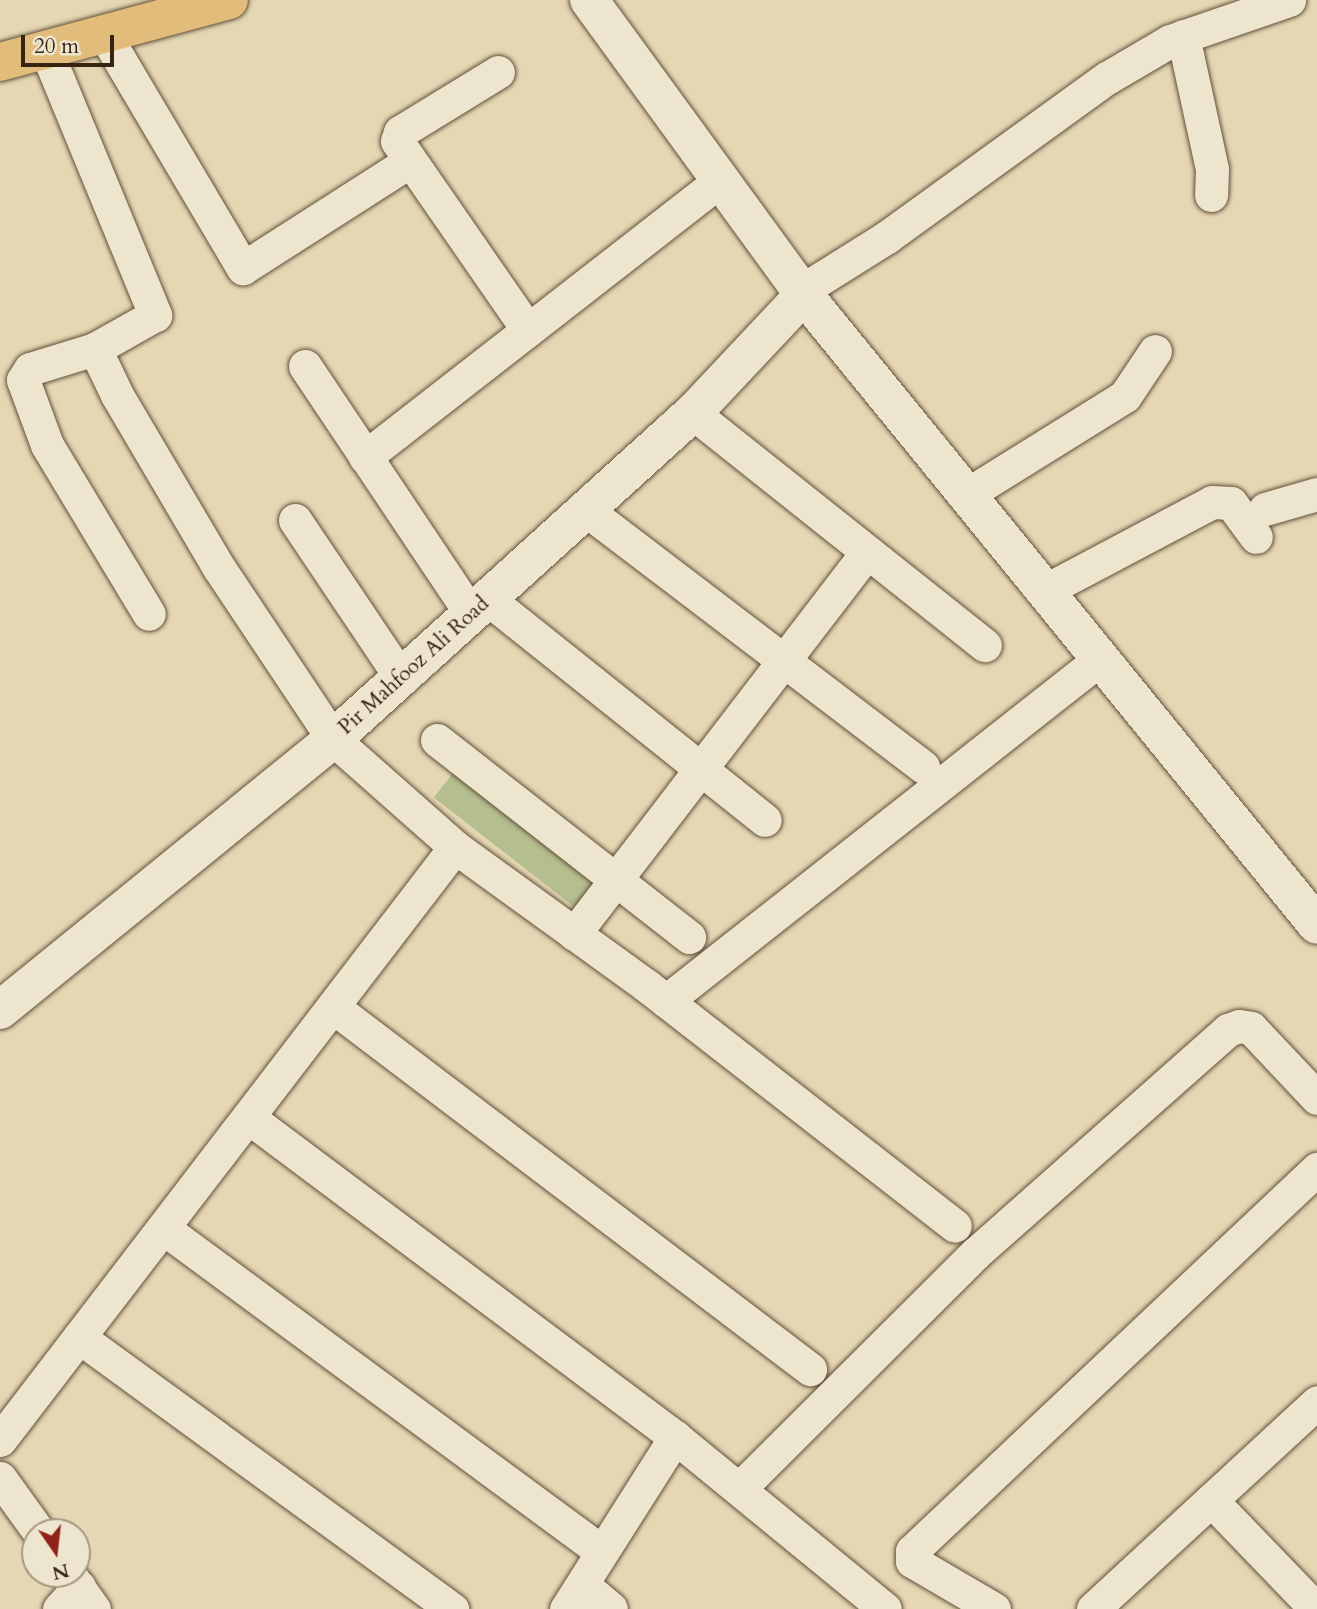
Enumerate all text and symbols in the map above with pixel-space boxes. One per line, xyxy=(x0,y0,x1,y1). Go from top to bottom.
scale bar xyxy=(24,21,117,65)
text: 20 m xyxy=(34,32,79,61)
street label: Pir Mahfooz Ali Road xyxy=(333,592,495,740)
north arrow xyxy=(21,1518,91,1588)
text: N xyxy=(49,1557,72,1586)

